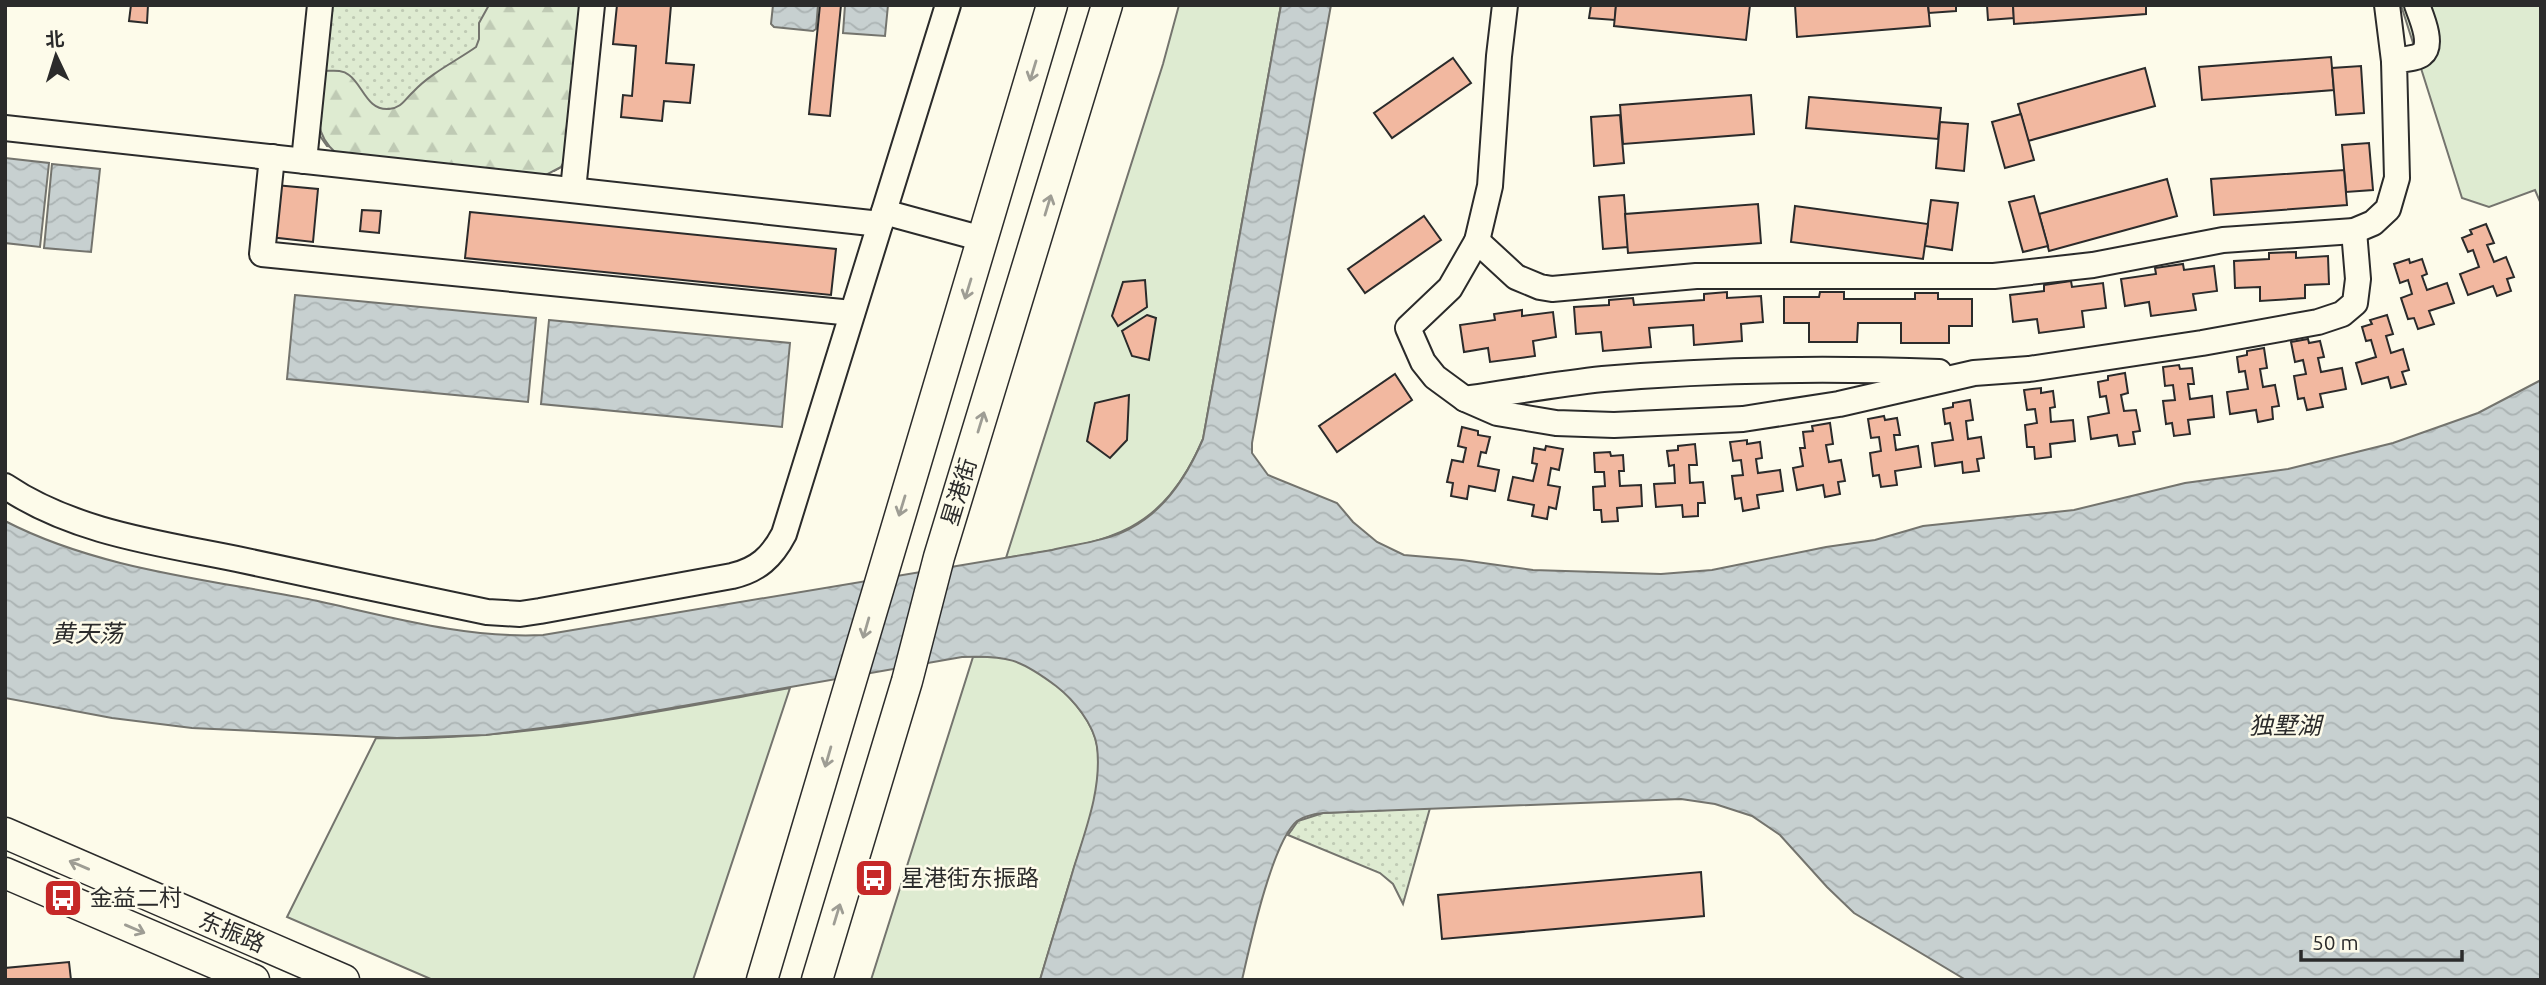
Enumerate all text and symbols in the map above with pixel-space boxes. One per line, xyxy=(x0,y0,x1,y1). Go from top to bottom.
north arrow xyxy=(21,21,91,91)
text: 北 xyxy=(45,27,65,51)
one-way arrow xyxy=(1025,59,1038,81)
one-way arrow xyxy=(1042,194,1055,216)
one-way arrow xyxy=(960,277,973,299)
one-way arrow xyxy=(975,411,988,433)
street label: 星港街 xyxy=(936,455,981,529)
one-way arrow xyxy=(895,495,908,517)
one-way arrow xyxy=(858,617,871,639)
water label: 黄天荡 xyxy=(51,620,127,647)
water label: 独墅湖 xyxy=(2249,712,2325,739)
one-way arrow xyxy=(821,745,834,768)
bus stop icon: 星港街东振路 xyxy=(853,857,895,899)
one-way arrow xyxy=(69,858,90,871)
place label: 星港街东振路 xyxy=(901,865,1039,890)
bus stop icon: 金益二村 xyxy=(42,877,84,919)
place label: 金益二村 xyxy=(90,885,182,910)
one-way arrow xyxy=(831,904,844,926)
street label: 东振路 xyxy=(196,907,269,957)
scale bar xyxy=(2301,918,2462,962)
one-way arrow xyxy=(124,923,146,936)
text: 50 m xyxy=(2312,930,2359,954)

